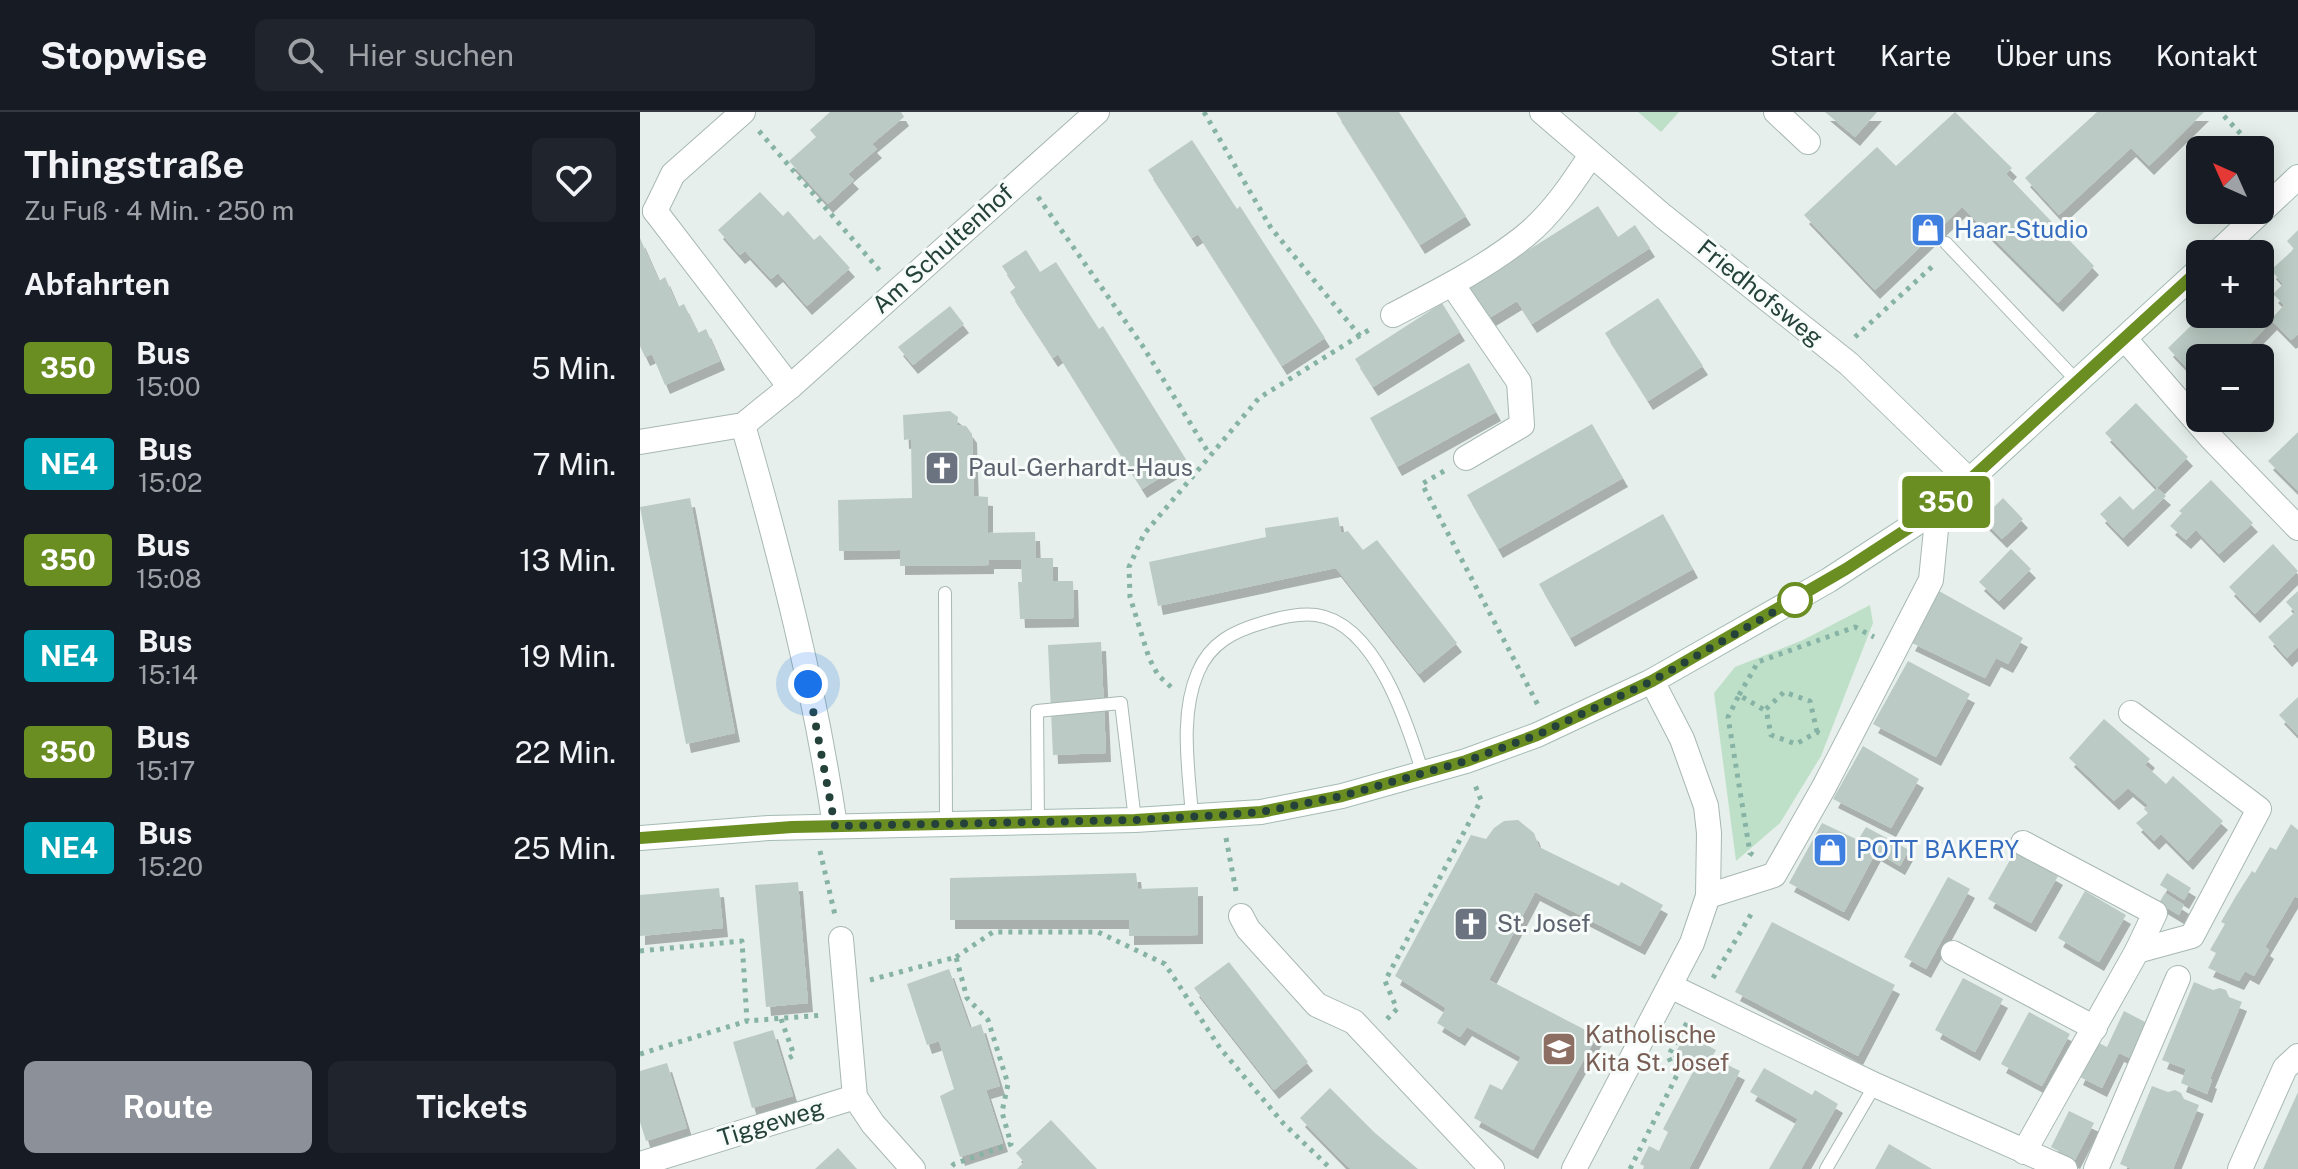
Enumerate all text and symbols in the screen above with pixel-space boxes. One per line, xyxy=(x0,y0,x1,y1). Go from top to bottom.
search box xyxy=(255,19,815,91)
text: Stopwise xyxy=(40,33,207,78)
icon: search xyxy=(283,33,327,77)
text: Hier suchen xyxy=(347,37,514,73)
text: Start xyxy=(1770,39,1836,72)
text: Karte xyxy=(1880,39,1951,72)
text: Über uns xyxy=(1995,39,2112,72)
text: Kontakt xyxy=(2156,39,2258,72)
north arrow xyxy=(2186,136,2274,224)
map controls xyxy=(2186,136,2274,432)
button: heart xyxy=(532,138,616,222)
text: Thingstraße xyxy=(24,142,244,187)
street label: Am Schultenhof xyxy=(866,178,1019,319)
text: Zu Fuß · 4 Min. · 250 m xyxy=(24,195,294,226)
shop icon: Haar-Studio xyxy=(1909,211,1947,249)
place label: Haar-Studio xyxy=(1954,215,2088,243)
street label: Friedhofsweg xyxy=(1692,233,1829,351)
button: + xyxy=(2186,240,2274,328)
text: Abfahrten xyxy=(24,266,170,302)
text: Bus xyxy=(136,335,190,371)
button: − xyxy=(2186,344,2274,432)
text: 5 Min. xyxy=(531,350,616,386)
text: 350 xyxy=(40,351,96,384)
text: 15:00 xyxy=(136,371,201,402)
text: Bus xyxy=(138,431,192,467)
text: 7 Min. xyxy=(532,446,616,482)
text: NE4 xyxy=(40,447,98,480)
church icon: Paul-Gerhardt-Haus xyxy=(923,449,961,487)
place label: Paul-Gerhardt-Haus xyxy=(968,453,1193,481)
text: 15:02 xyxy=(138,467,203,498)
line badge: 350 xyxy=(1900,476,1992,528)
text: 350 xyxy=(1918,485,1974,518)
text: Bus xyxy=(136,527,190,563)
text: 13 Min. xyxy=(519,542,616,578)
text: 350 xyxy=(40,543,96,576)
text: 15:08 xyxy=(136,563,202,594)
unlabelled marker xyxy=(1778,583,1812,617)
text: Bus xyxy=(138,623,192,659)
text: 19 Min. xyxy=(520,638,616,674)
text: NE4 xyxy=(40,639,98,672)
text: 15:14 xyxy=(138,659,198,690)
your location xyxy=(788,664,828,704)
text: Bus xyxy=(136,719,190,755)
text: 22 Min. xyxy=(515,734,616,770)
text: 350 xyxy=(40,735,96,768)
text: 15:17 xyxy=(136,755,195,786)
text: Bus xyxy=(138,815,192,851)
text: 25 Min. xyxy=(513,830,616,866)
text: NE4 xyxy=(40,831,98,864)
shop icon: POTT BAKERY xyxy=(1811,831,1849,869)
place label: POTT BAKERY xyxy=(1856,835,2020,863)
text: 15:20 xyxy=(138,851,203,882)
church icon: St. Josef xyxy=(1452,905,1490,943)
place label: St. Josef xyxy=(1497,909,1591,937)
place label: Katholische Kita St. Josef xyxy=(1585,1020,1729,1076)
school or university icon: Katholische Kita St. Josef xyxy=(1540,1030,1578,1068)
button: Route xyxy=(24,1061,312,1153)
button: Tickets xyxy=(328,1061,616,1153)
street label: Tiggeweg xyxy=(714,1093,827,1151)

